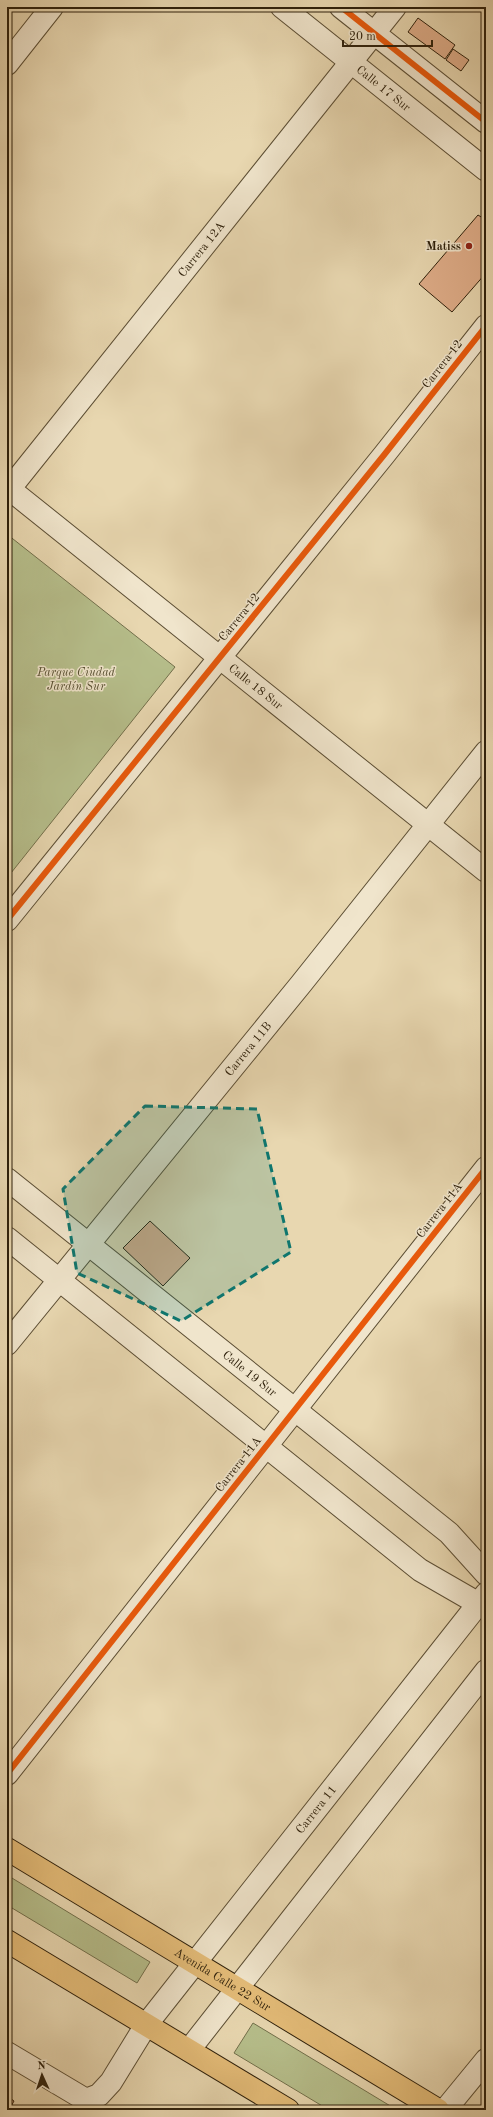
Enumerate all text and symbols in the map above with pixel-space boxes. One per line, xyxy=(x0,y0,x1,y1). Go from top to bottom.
scale bar xyxy=(343,22,432,48)
text: 20 m xyxy=(349,31,376,43)
street label: Calle 17 Sur xyxy=(354,64,412,114)
street label: Carrera 12A xyxy=(177,220,228,280)
place label: Matiss xyxy=(426,241,461,253)
marker: Matiss xyxy=(464,241,474,251)
street label: Carrera 12 xyxy=(420,338,465,391)
street label: Carrera 12 xyxy=(217,592,263,644)
street label: Calle 18 Sur xyxy=(226,662,285,713)
park label: Parque Ciudad Jardín Sur xyxy=(36,667,116,693)
street label: Carrera 11B xyxy=(223,1020,274,1079)
street label: Carrera 11A xyxy=(415,1181,465,1241)
street label: Calle 19 Sur xyxy=(220,1349,278,1399)
street label: Carrera 11A xyxy=(214,1435,264,1495)
street label: Carrera 11 xyxy=(294,1784,339,1836)
street label: Avenida Calle 22 Sur xyxy=(172,1947,272,2014)
north arrow xyxy=(22,2055,62,2095)
text: N xyxy=(37,2061,47,2072)

